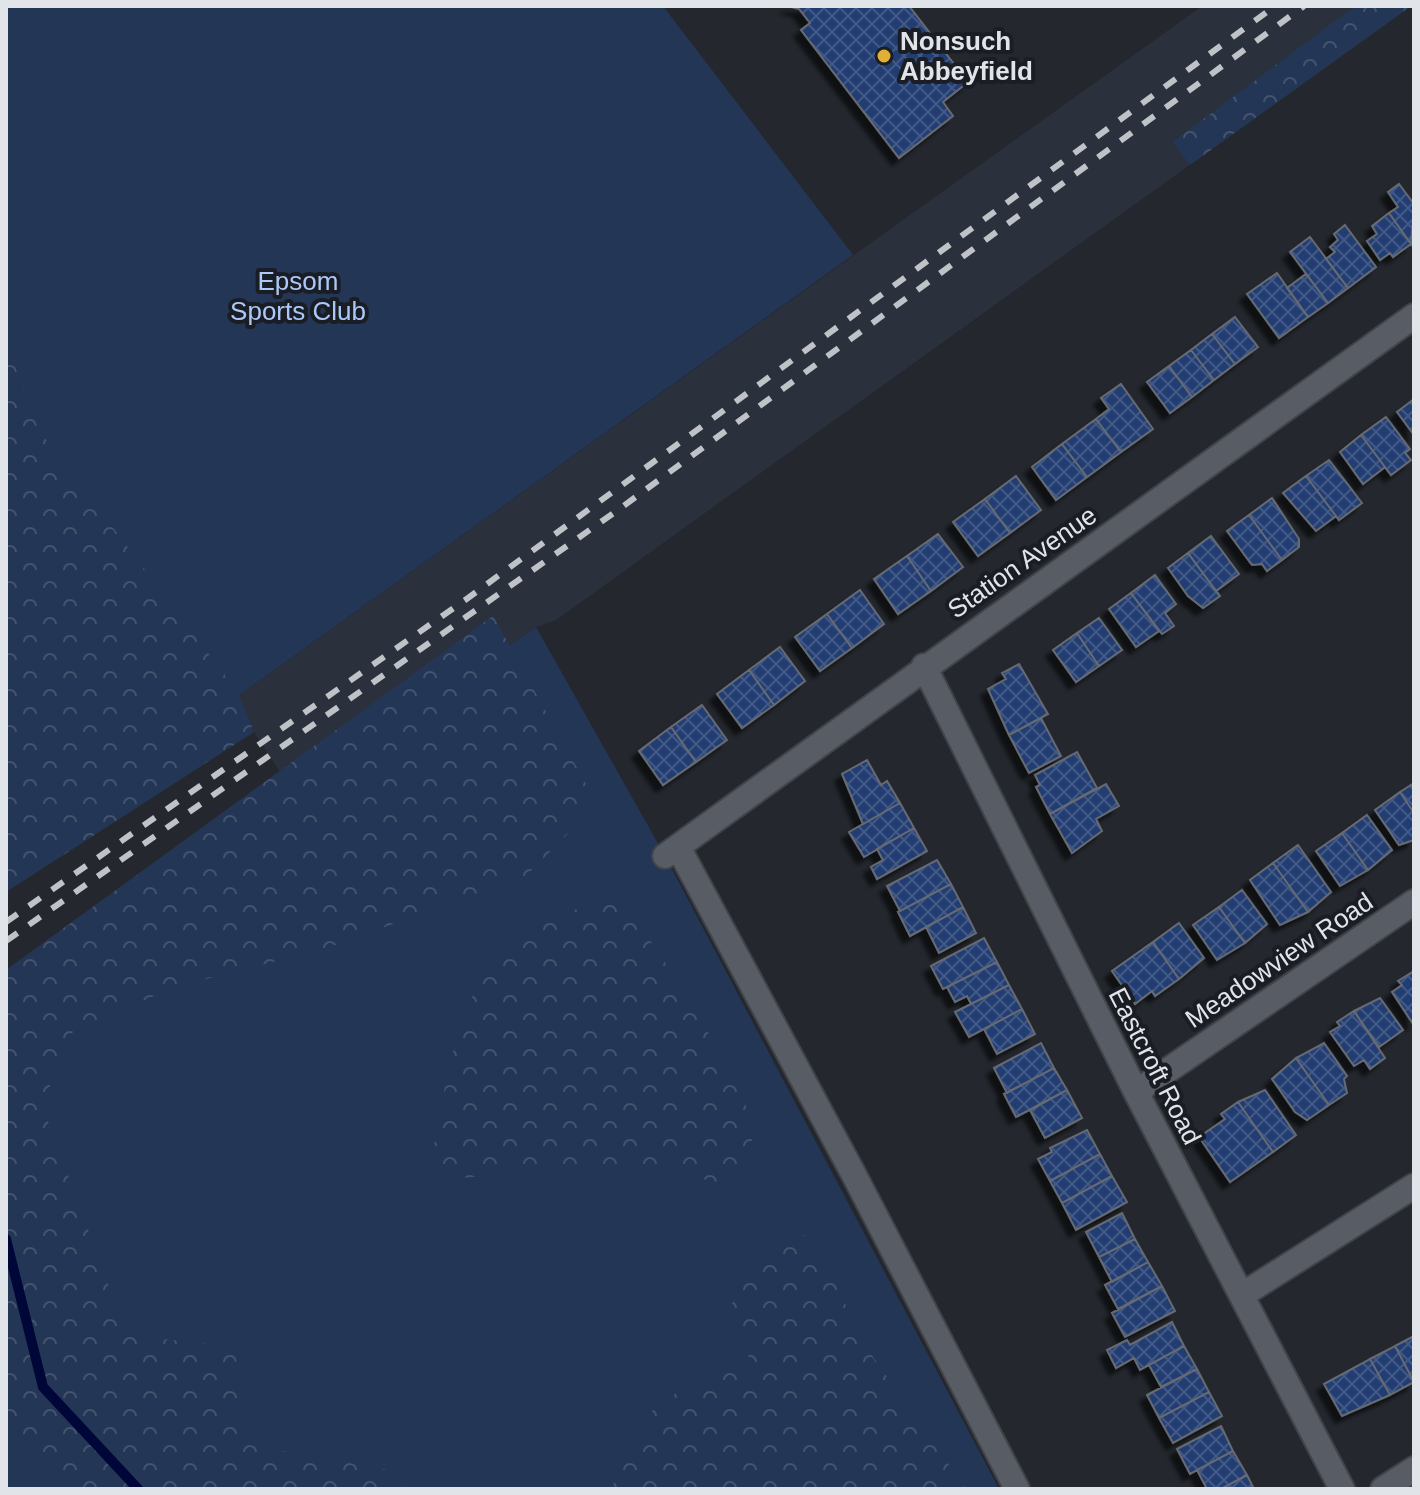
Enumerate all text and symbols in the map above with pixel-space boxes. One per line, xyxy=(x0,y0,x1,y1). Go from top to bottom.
place label: Nonsuch Abbeyfield xyxy=(900,26,1033,86)
marker: Nonsuch Abbeyfield xyxy=(875,47,893,65)
park label: Epsom Sports Club xyxy=(230,266,366,326)
street label: Station Avenue xyxy=(942,500,1102,624)
street label: Meadowview Road xyxy=(1180,886,1378,1034)
street label: Eastcroft Road xyxy=(1103,983,1207,1149)

